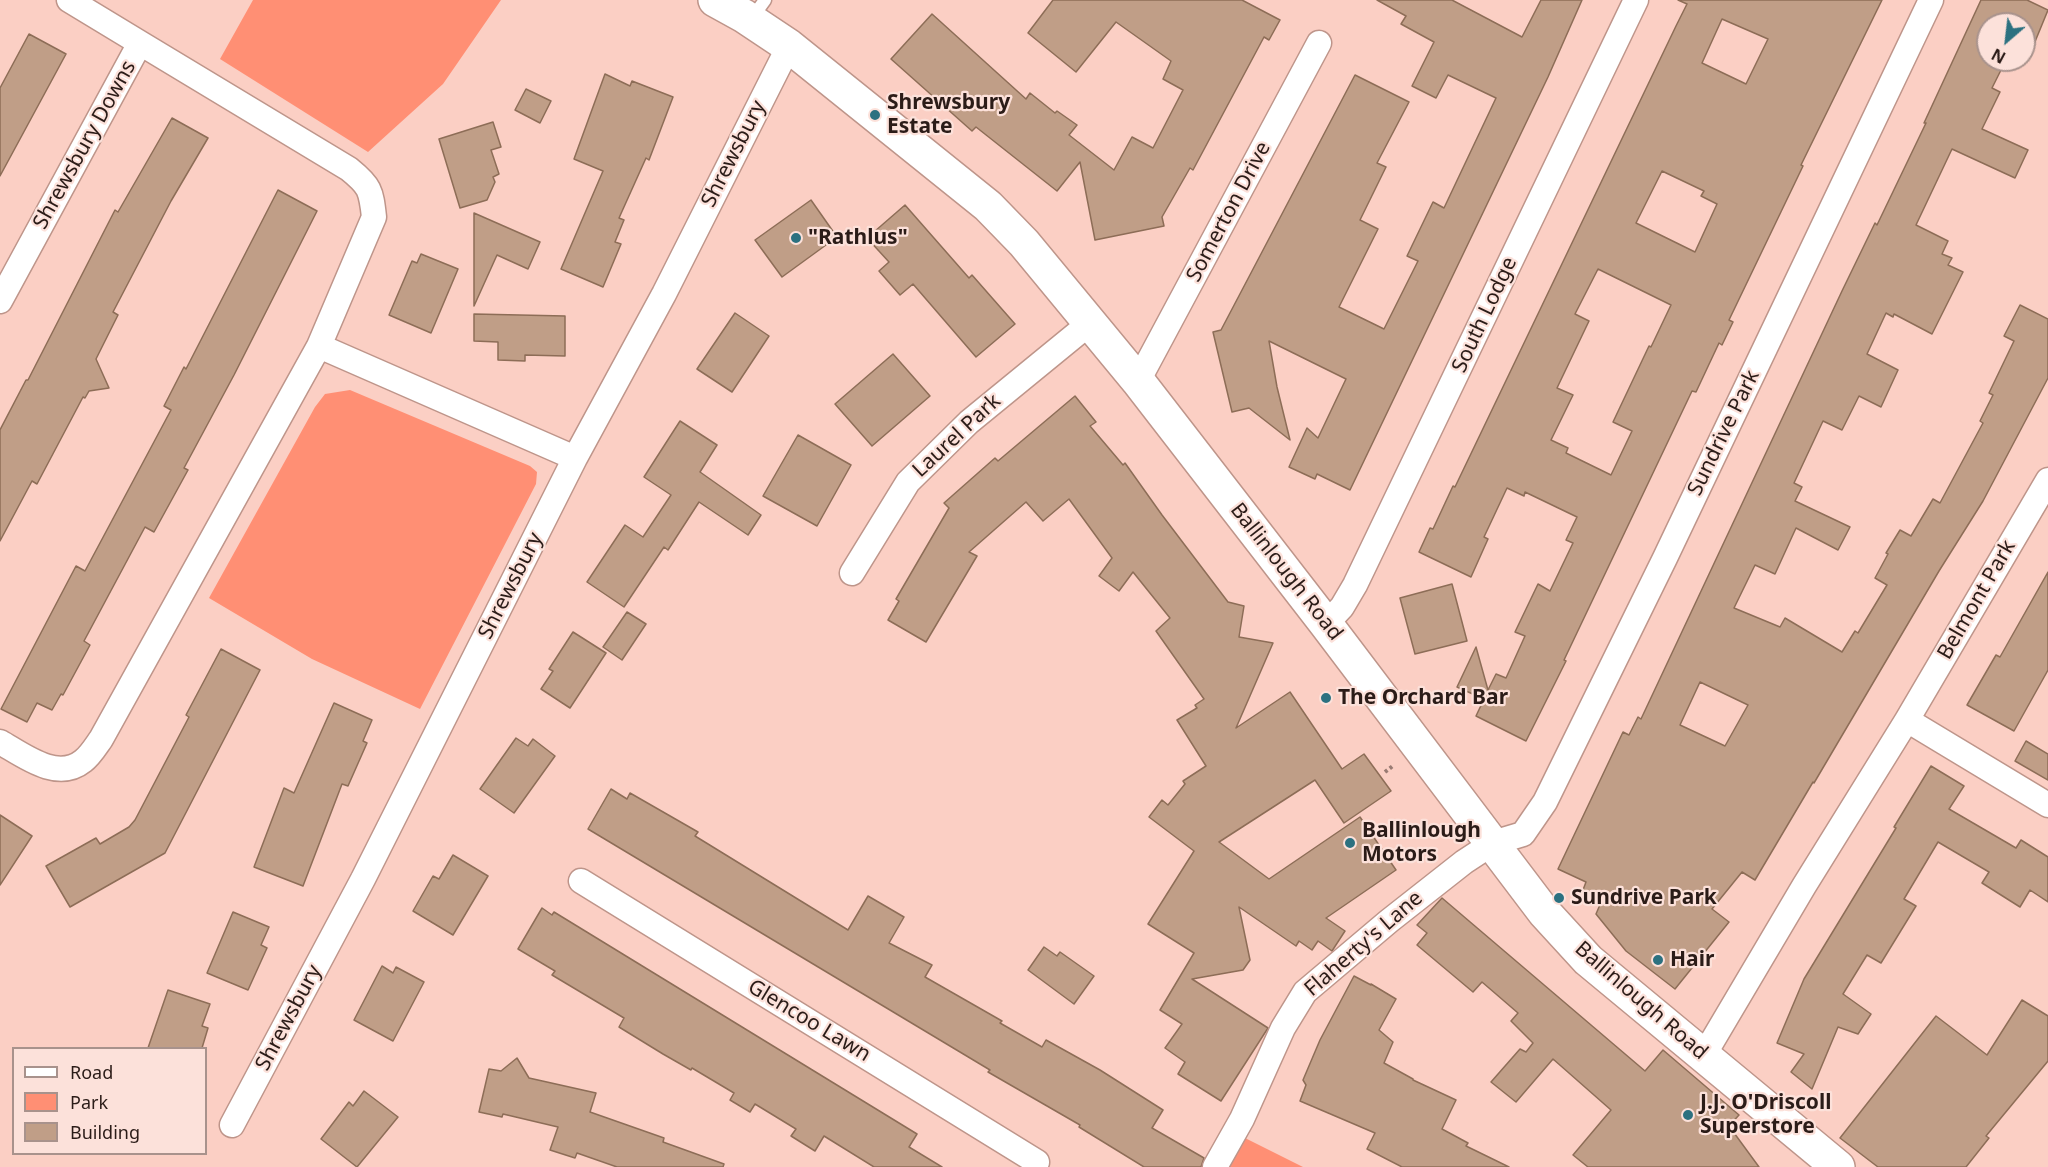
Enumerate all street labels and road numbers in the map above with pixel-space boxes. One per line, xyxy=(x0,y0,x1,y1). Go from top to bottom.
street label: Shrewsbury Downs xyxy=(28,56,142,234)
street label: Shrewsbury xyxy=(696,97,772,211)
street label: Somerton Drive xyxy=(1181,138,1277,286)
street label: South Lodge xyxy=(1447,253,1523,377)
street label: Sundrive Park xyxy=(1683,366,1765,500)
street label: Laurel Park xyxy=(908,389,1006,483)
street label: Ballinlough Road xyxy=(1224,498,1348,646)
street label: Shrewsbury xyxy=(473,529,549,643)
street label: Belmont Park xyxy=(1933,536,2021,664)
street label: Flaherty's Lane xyxy=(1300,886,1428,1002)
street label: Ballinlough Road xyxy=(1569,937,1713,1065)
street label: Shrewsbury xyxy=(251,961,327,1075)
street label: Glencoo Lawn xyxy=(743,974,875,1068)

